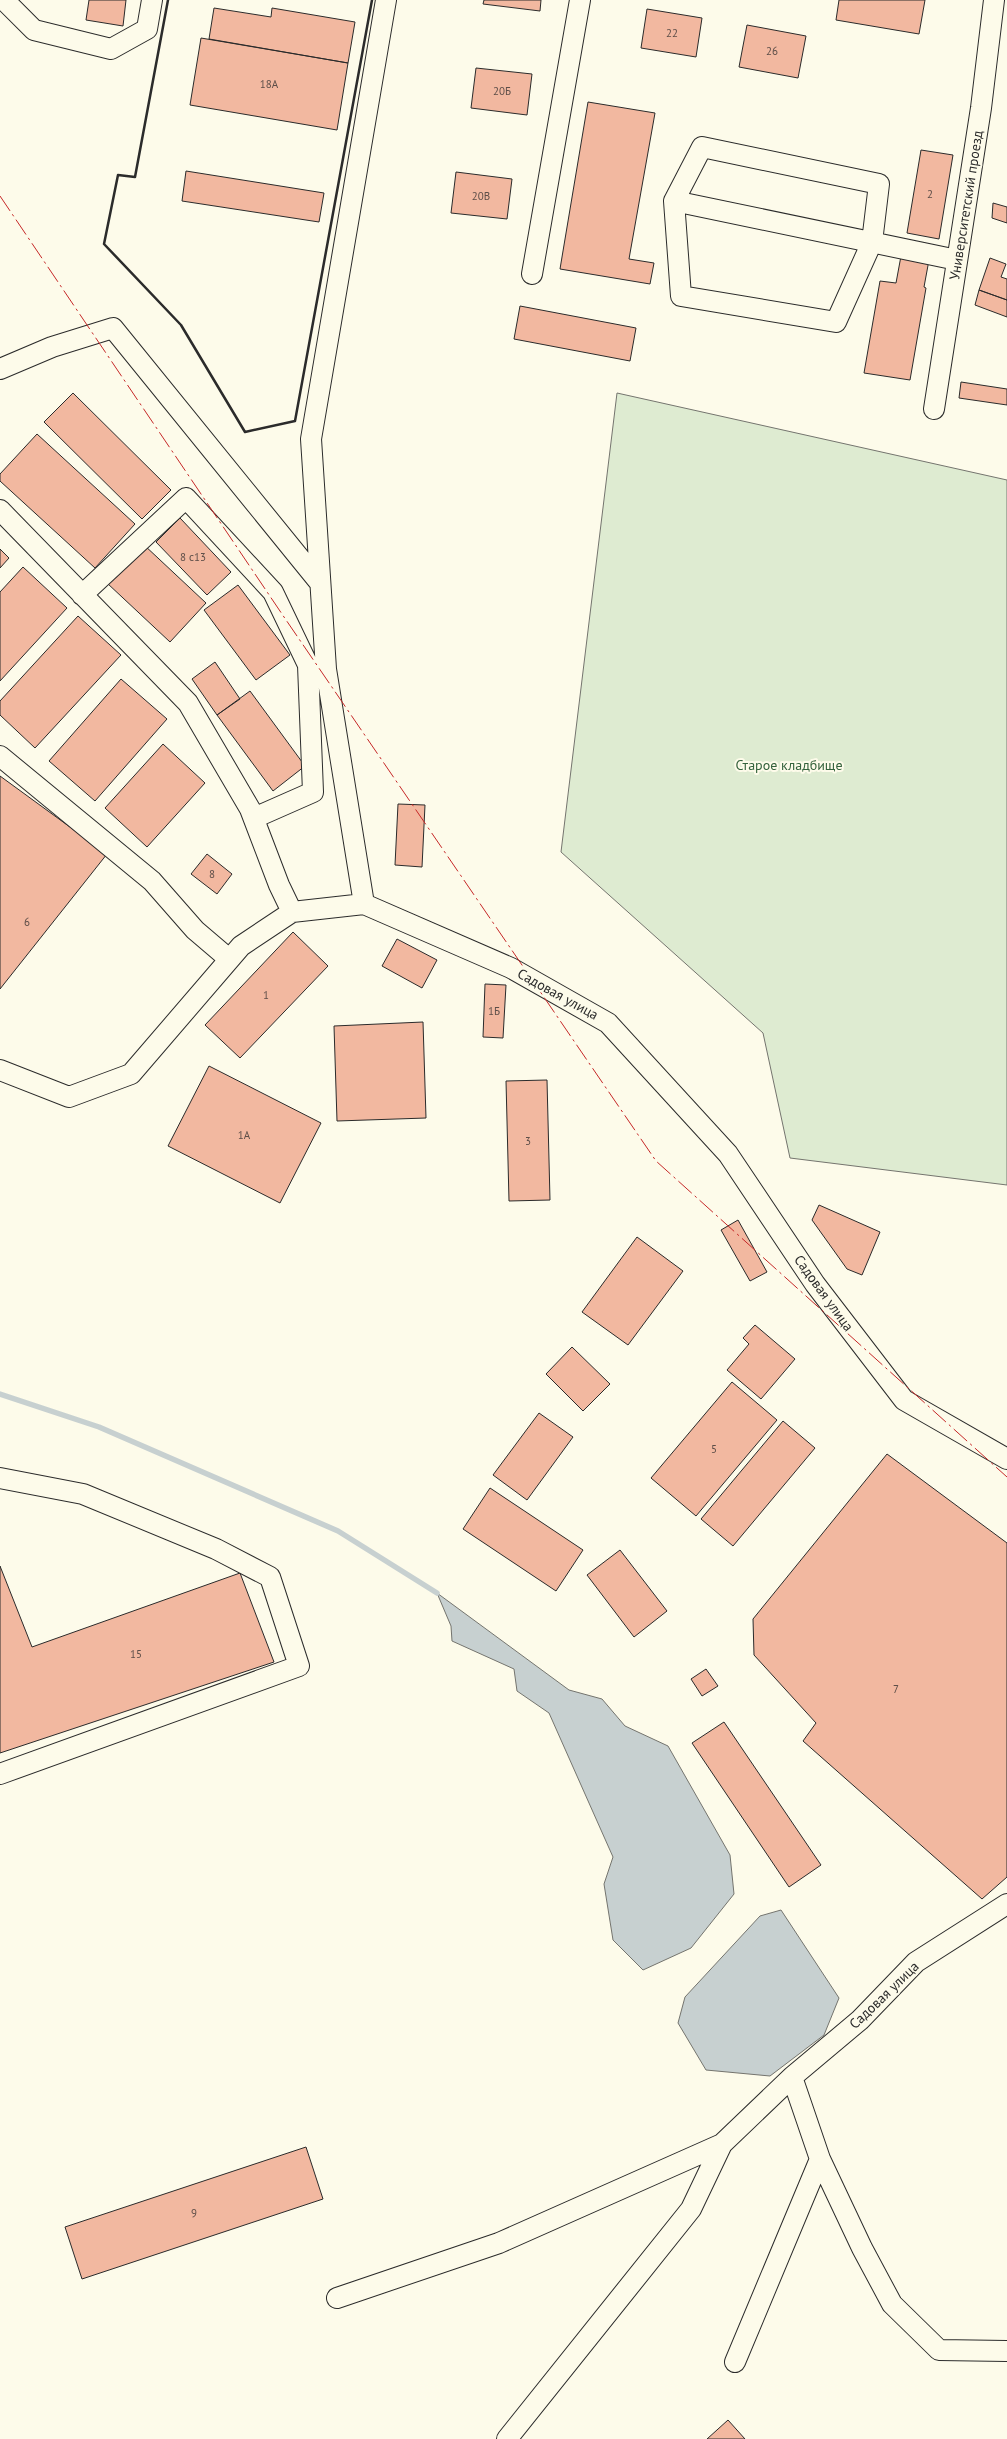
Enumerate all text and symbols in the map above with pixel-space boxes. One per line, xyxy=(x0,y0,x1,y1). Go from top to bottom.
house number: 22 xyxy=(666,26,678,40)
house number: 26 xyxy=(766,44,778,58)
house number: 18А xyxy=(260,77,279,91)
house number: 20Б xyxy=(493,84,511,98)
street label: Университетский проезд xyxy=(945,129,987,281)
house number: 2 xyxy=(927,187,933,201)
house number: 20В xyxy=(472,189,490,203)
house number: 8 с13 xyxy=(180,550,206,564)
park label: Старое кладбище xyxy=(735,756,843,774)
house number: 8 xyxy=(209,867,215,881)
house number: 6 xyxy=(24,915,30,929)
street label: Садовая улица xyxy=(514,964,602,1024)
house number: 1 xyxy=(263,988,269,1002)
house number: 1Б xyxy=(488,1004,500,1018)
house number: 1А xyxy=(238,1128,251,1142)
house number: 3 xyxy=(525,1134,531,1148)
street label: Садовая улица xyxy=(790,1251,858,1335)
house number: 5 xyxy=(711,1442,717,1456)
house number: 15 xyxy=(130,1647,142,1661)
house number: 7 xyxy=(893,1682,899,1696)
street label: Садовая улица xyxy=(845,1957,923,2033)
house number: 9 xyxy=(191,2206,197,2220)

